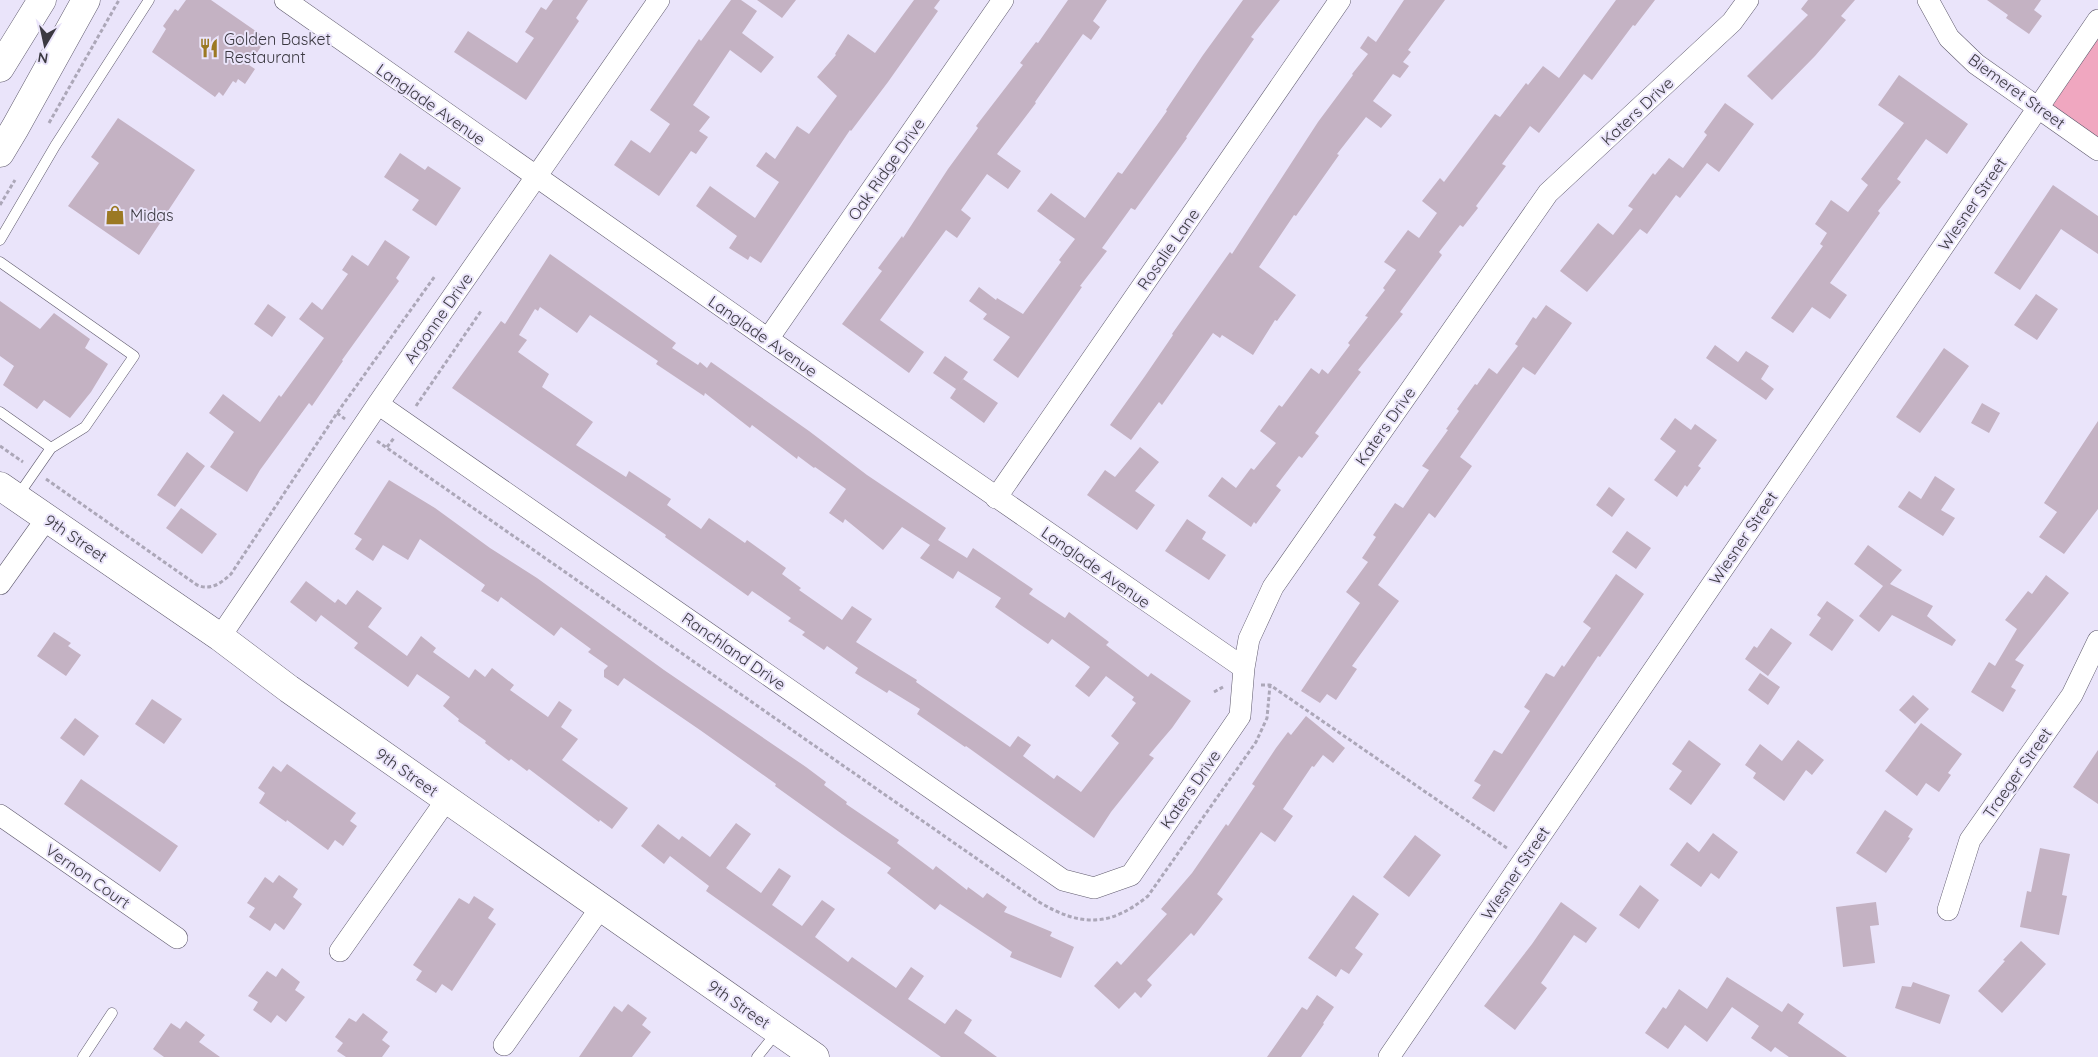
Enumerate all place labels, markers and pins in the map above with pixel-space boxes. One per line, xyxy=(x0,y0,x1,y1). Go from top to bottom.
place label: Golden Basket Restaurant xyxy=(224,29,331,67)
restaurant icon: Golden Basket Restaurant xyxy=(198,37,220,59)
shop icon: Midas xyxy=(104,204,126,226)
place label: Midas xyxy=(130,205,174,225)

